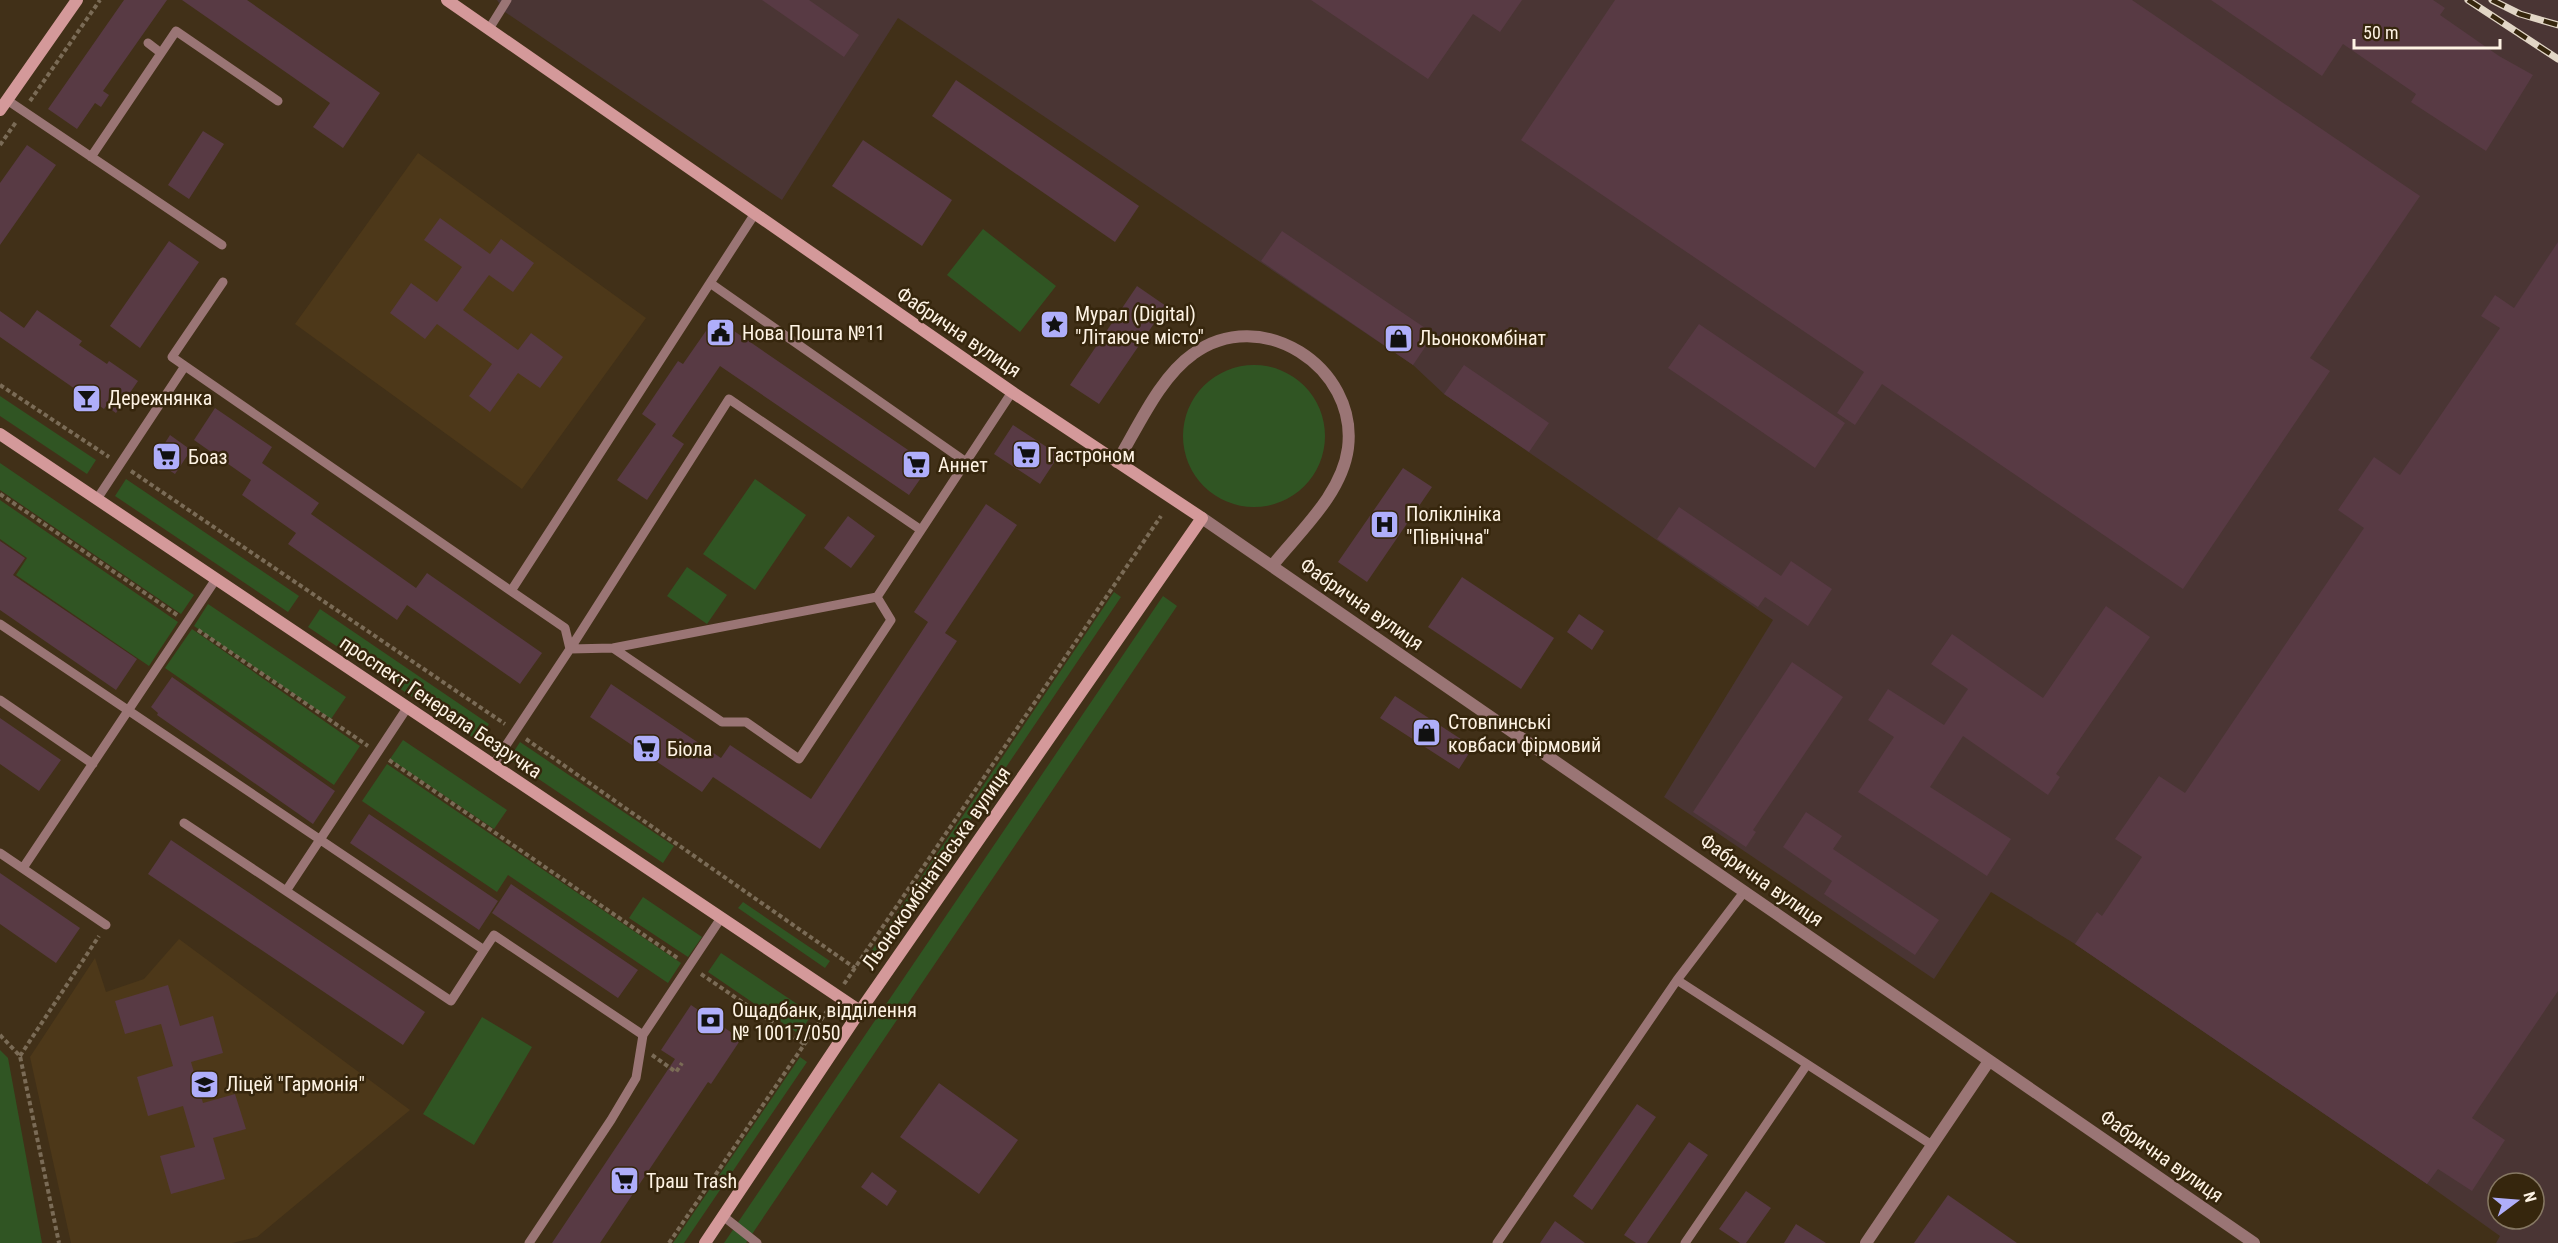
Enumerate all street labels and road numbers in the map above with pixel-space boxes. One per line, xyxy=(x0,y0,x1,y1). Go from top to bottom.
street label: Фабрична вулиця xyxy=(892,281,1026,383)
street label: Фабрична вулиця xyxy=(1296,553,1428,655)
street label: проспект Генерала Безручка xyxy=(335,630,547,784)
street label: Льонокомбінатівська вулиця xyxy=(857,762,1015,974)
street label: Фабрична вулиця xyxy=(1696,829,1828,931)
street label: Фабрична вулиця xyxy=(2096,1105,2228,1207)

